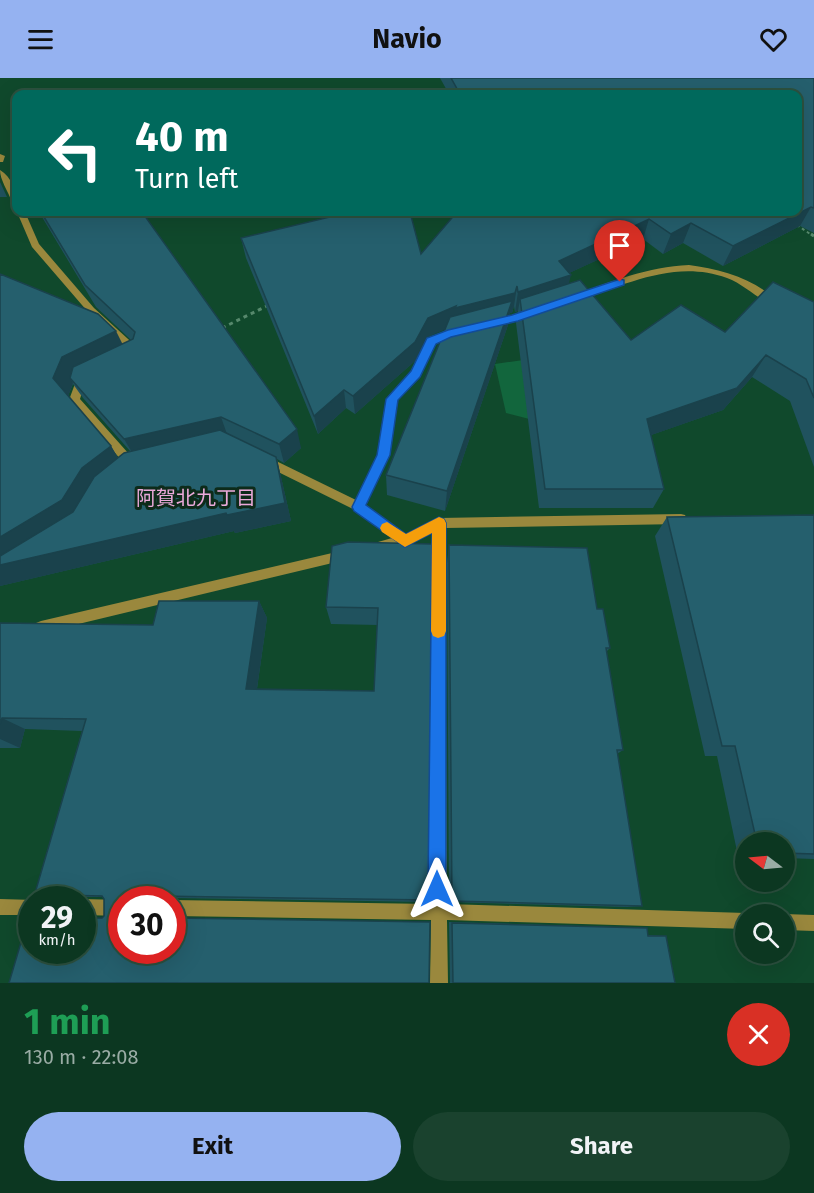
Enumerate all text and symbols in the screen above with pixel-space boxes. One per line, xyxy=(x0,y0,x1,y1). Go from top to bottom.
icon: menu xyxy=(24,23,57,56)
text: Navio xyxy=(372,23,442,55)
icon: heart xyxy=(757,23,790,56)
text: 40 m xyxy=(135,112,229,162)
icon: left xyxy=(36,114,114,192)
text: Turn left xyxy=(135,163,238,195)
pin xyxy=(594,220,645,282)
icon: arrive xyxy=(603,229,636,262)
district label: 阿賀北九丁目 xyxy=(136,486,256,510)
north arrow xyxy=(735,832,795,892)
map controls xyxy=(735,832,795,964)
position arrow xyxy=(405,857,469,921)
speed limit sign: 30 xyxy=(108,886,186,964)
text: 29 xyxy=(41,900,73,936)
button: search xyxy=(735,904,795,964)
text: km/h xyxy=(38,931,76,949)
text: 1 min xyxy=(24,1000,111,1044)
button: close xyxy=(727,1003,790,1066)
text: 130 m · 22:08 xyxy=(24,1045,138,1069)
button: Exit xyxy=(24,1112,401,1181)
button: Share xyxy=(413,1112,790,1181)

